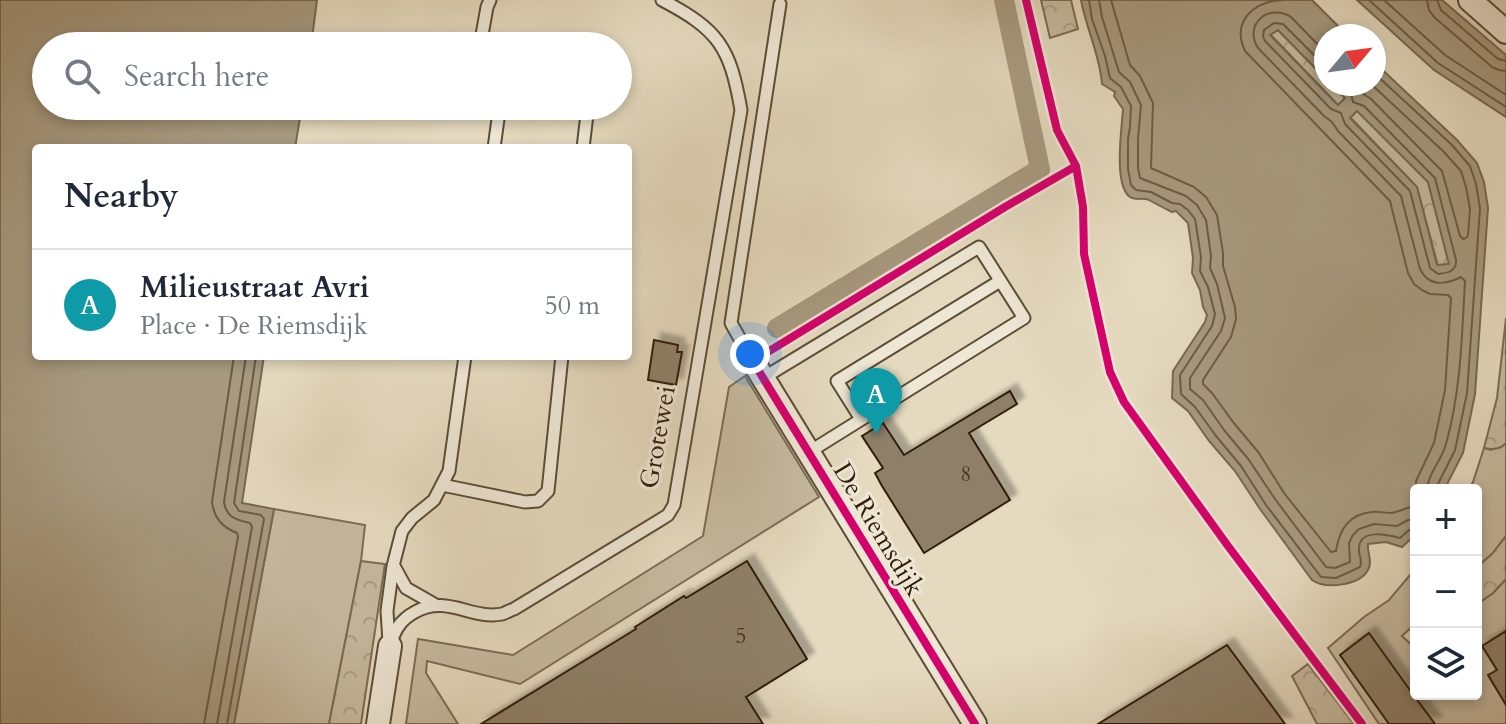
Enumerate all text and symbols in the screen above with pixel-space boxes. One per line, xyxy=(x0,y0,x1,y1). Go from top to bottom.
north arrow xyxy=(1314,24,1386,96)
search box xyxy=(32,32,632,120)
icon: search xyxy=(60,54,104,98)
text: Search here xyxy=(124,56,269,97)
text: Nearby xyxy=(64,173,179,219)
text: Milieustraat Avri xyxy=(140,267,369,308)
text: A xyxy=(80,288,100,323)
text: 50 m xyxy=(544,288,600,323)
text: Place · De Riemsdijk xyxy=(140,308,368,343)
your location xyxy=(730,334,770,374)
pin: A xyxy=(850,368,902,434)
street label: Grotewei xyxy=(631,383,684,491)
street label: De Riemsdijk xyxy=(825,456,932,603)
house number: 8 xyxy=(960,459,972,489)
map controls xyxy=(1410,484,1482,700)
button: + xyxy=(1410,484,1482,556)
button: − xyxy=(1410,556,1482,628)
house number: 5 xyxy=(735,621,747,651)
button: layers xyxy=(1410,628,1482,700)

